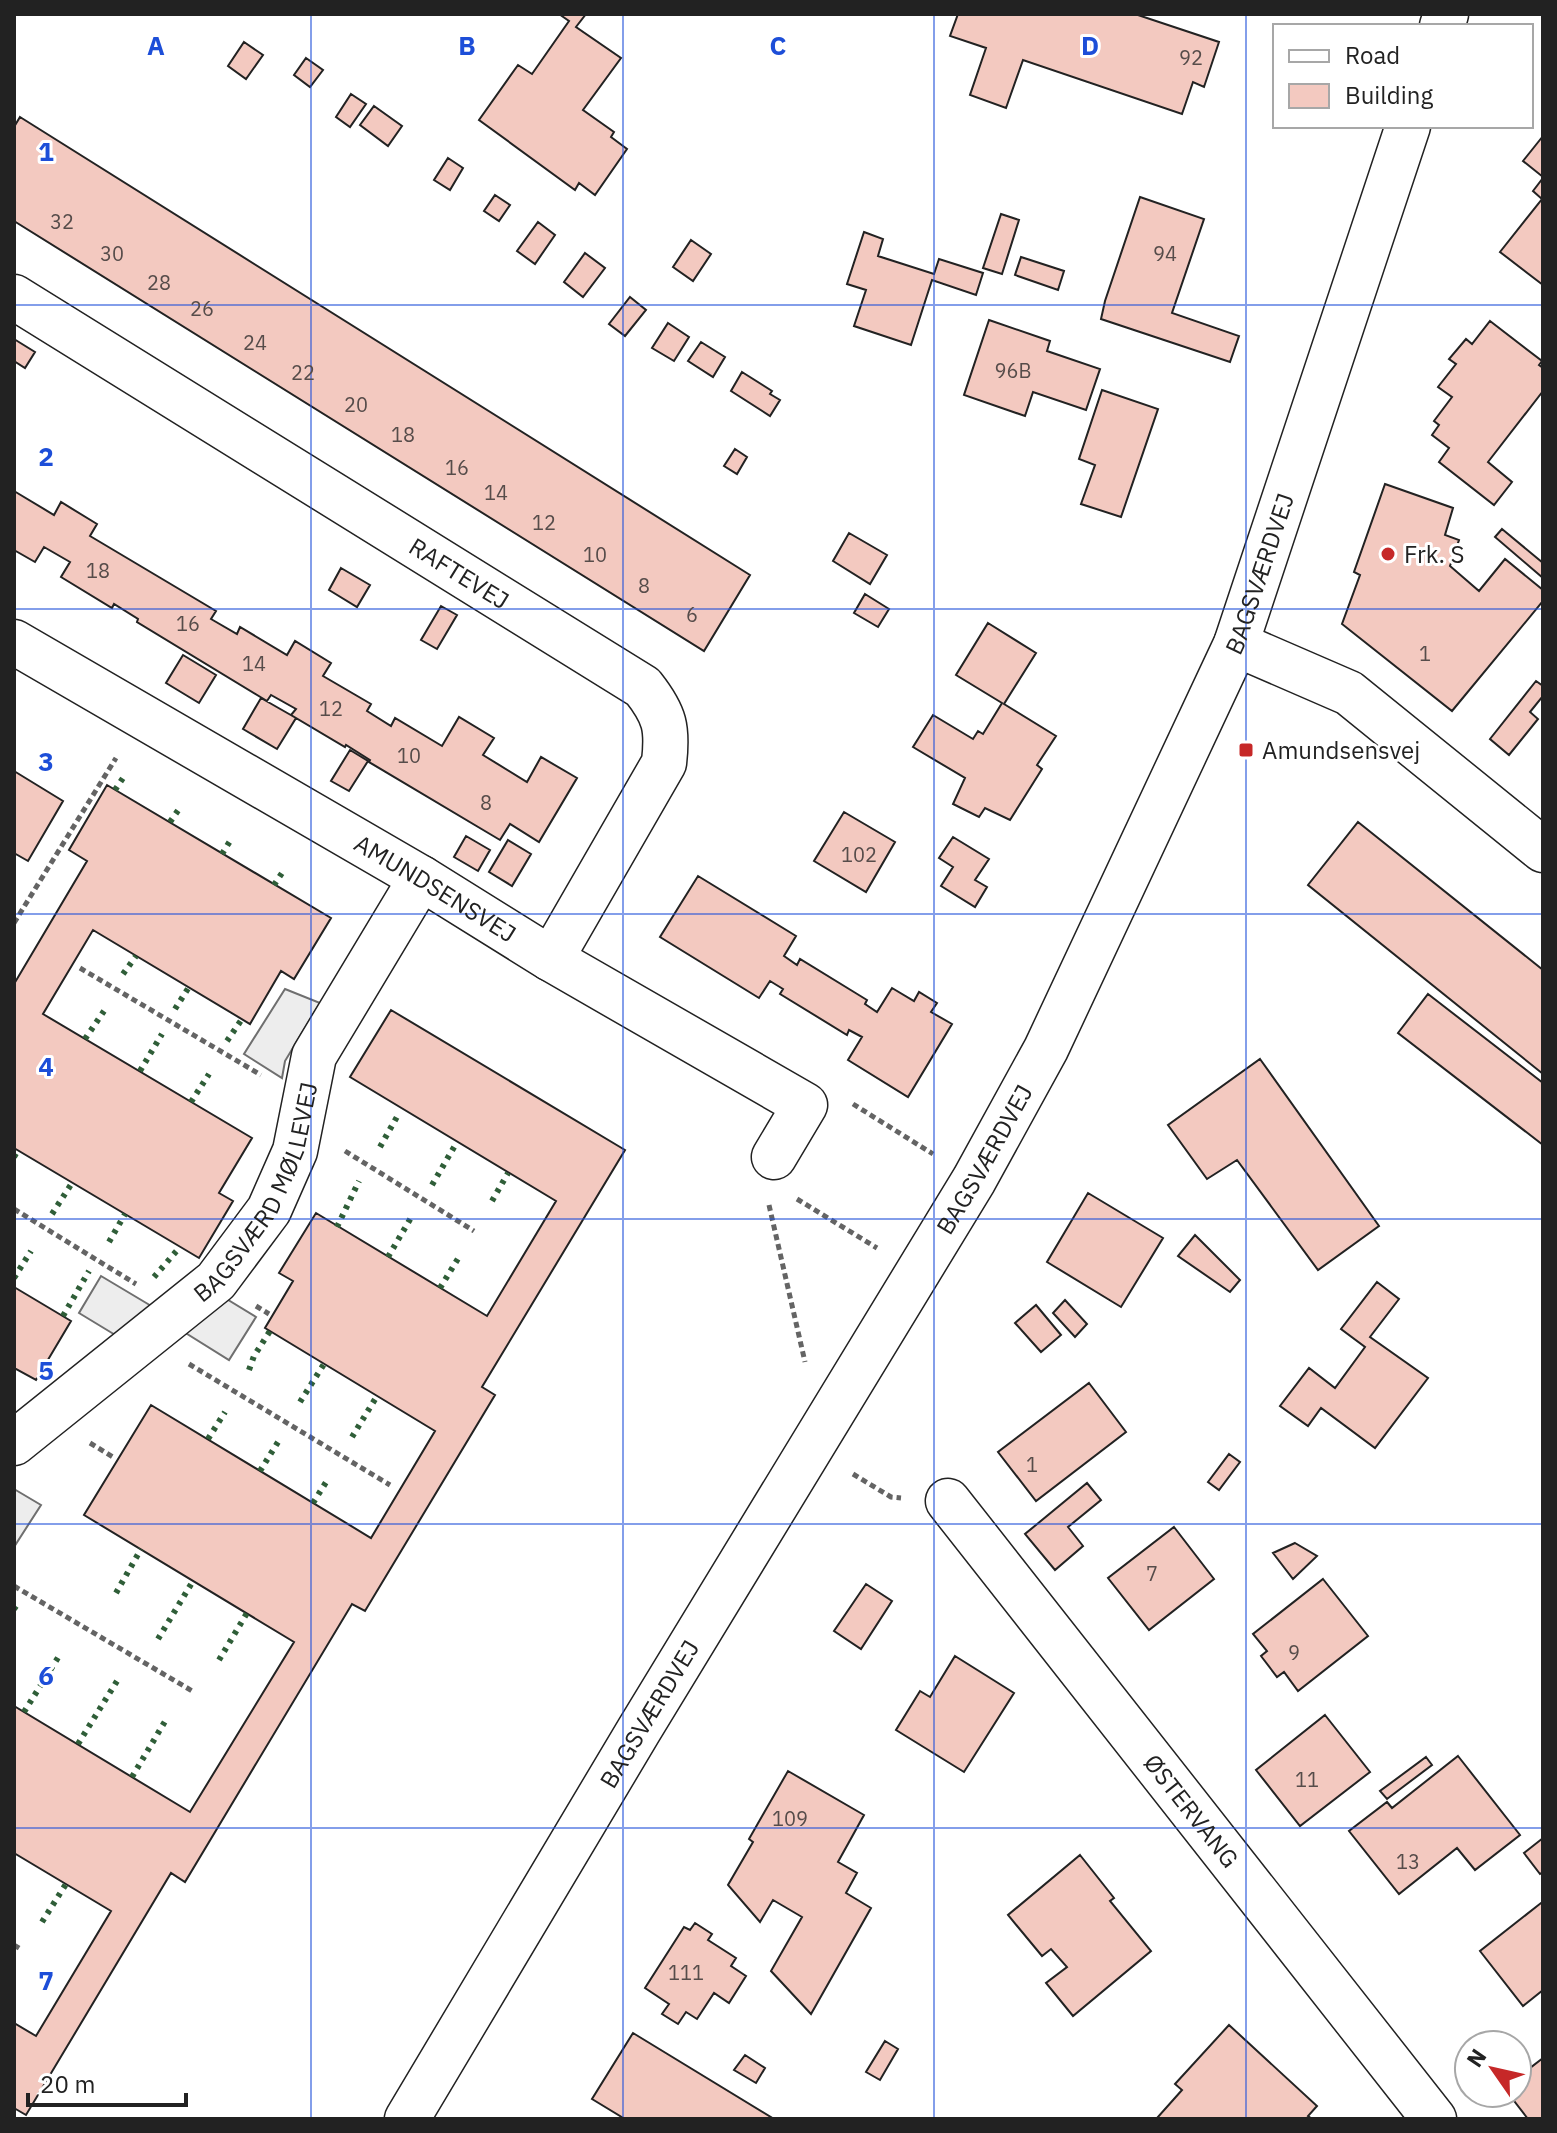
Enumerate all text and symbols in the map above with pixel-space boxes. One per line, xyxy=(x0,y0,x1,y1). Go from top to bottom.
legend xyxy=(1273,24,1533,128)
text: A xyxy=(147,28,165,62)
text: B xyxy=(458,28,476,62)
text: C xyxy=(770,28,787,62)
text: D xyxy=(1081,28,1099,62)
text: Road xyxy=(1345,39,1400,71)
house number: 92 xyxy=(1179,44,1203,71)
text: Building xyxy=(1345,79,1433,111)
text: 1 xyxy=(38,134,54,168)
house number: 32 xyxy=(50,208,74,235)
house number: 30 xyxy=(100,240,124,267)
house number: 94 xyxy=(1153,240,1177,267)
house number: 28 xyxy=(147,269,171,296)
house number: 26 xyxy=(190,295,214,322)
house number: 24 xyxy=(243,329,267,356)
house number: 96B xyxy=(994,357,1032,384)
house number: 22 xyxy=(291,359,315,386)
house number: 20 xyxy=(344,391,368,418)
house number: 18 xyxy=(391,421,415,448)
text: 2 xyxy=(38,439,54,473)
house number: 16 xyxy=(445,454,469,481)
house number: 14 xyxy=(484,479,508,506)
street label: BAGSVÆRDVEJ xyxy=(1217,489,1301,659)
house number: 12 xyxy=(532,509,556,536)
street label: RAFTEVEJ xyxy=(403,530,515,616)
place label: Frk. S xyxy=(1404,538,1465,570)
house number: 10 xyxy=(583,541,607,568)
marker: Frk. S xyxy=(1379,545,1397,563)
house number: 18 xyxy=(86,557,110,584)
house number: 8 xyxy=(638,572,650,599)
house number: 6 xyxy=(686,601,698,628)
house number: 16 xyxy=(176,610,200,637)
house number: 1 xyxy=(1419,640,1431,667)
house number: 14 xyxy=(242,650,266,677)
house number: 12 xyxy=(319,695,343,722)
place label: Amundsensvej xyxy=(1262,734,1420,766)
marker: Amundsensvej xyxy=(1237,741,1255,759)
house number: 10 xyxy=(397,742,421,769)
text: 3 xyxy=(38,744,54,778)
house number: 8 xyxy=(480,789,492,816)
street label: AMUNDSENSVEJ xyxy=(349,827,522,949)
house number: 102 xyxy=(841,841,877,868)
text: 4 xyxy=(38,1049,54,1083)
street label: BAGSVÆRD MØLLEVEJ xyxy=(187,1079,324,1309)
street label: BAGSVÆRDVEJ xyxy=(929,1079,1040,1240)
text: 5 xyxy=(38,1353,54,1387)
house number: 1 xyxy=(1026,1451,1038,1478)
house number: 7 xyxy=(1146,1560,1158,1587)
street label: BAGSVÆRDVEJ xyxy=(592,1634,706,1794)
house number: 9 xyxy=(1288,1639,1300,1666)
text: 6 xyxy=(38,1658,54,1692)
street label: ØSTERVANG xyxy=(1137,1747,1246,1874)
house number: 11 xyxy=(1295,1766,1319,1793)
house number: 109 xyxy=(772,1805,808,1832)
house number: 13 xyxy=(1396,1848,1420,1875)
house number: 111 xyxy=(668,1959,704,1986)
text: 7 xyxy=(38,1963,54,1997)
north arrow xyxy=(1453,2029,1533,2109)
text: N xyxy=(1460,2043,1492,2072)
scale bar xyxy=(28,2057,186,2107)
text: 20 m xyxy=(40,2068,95,2100)

